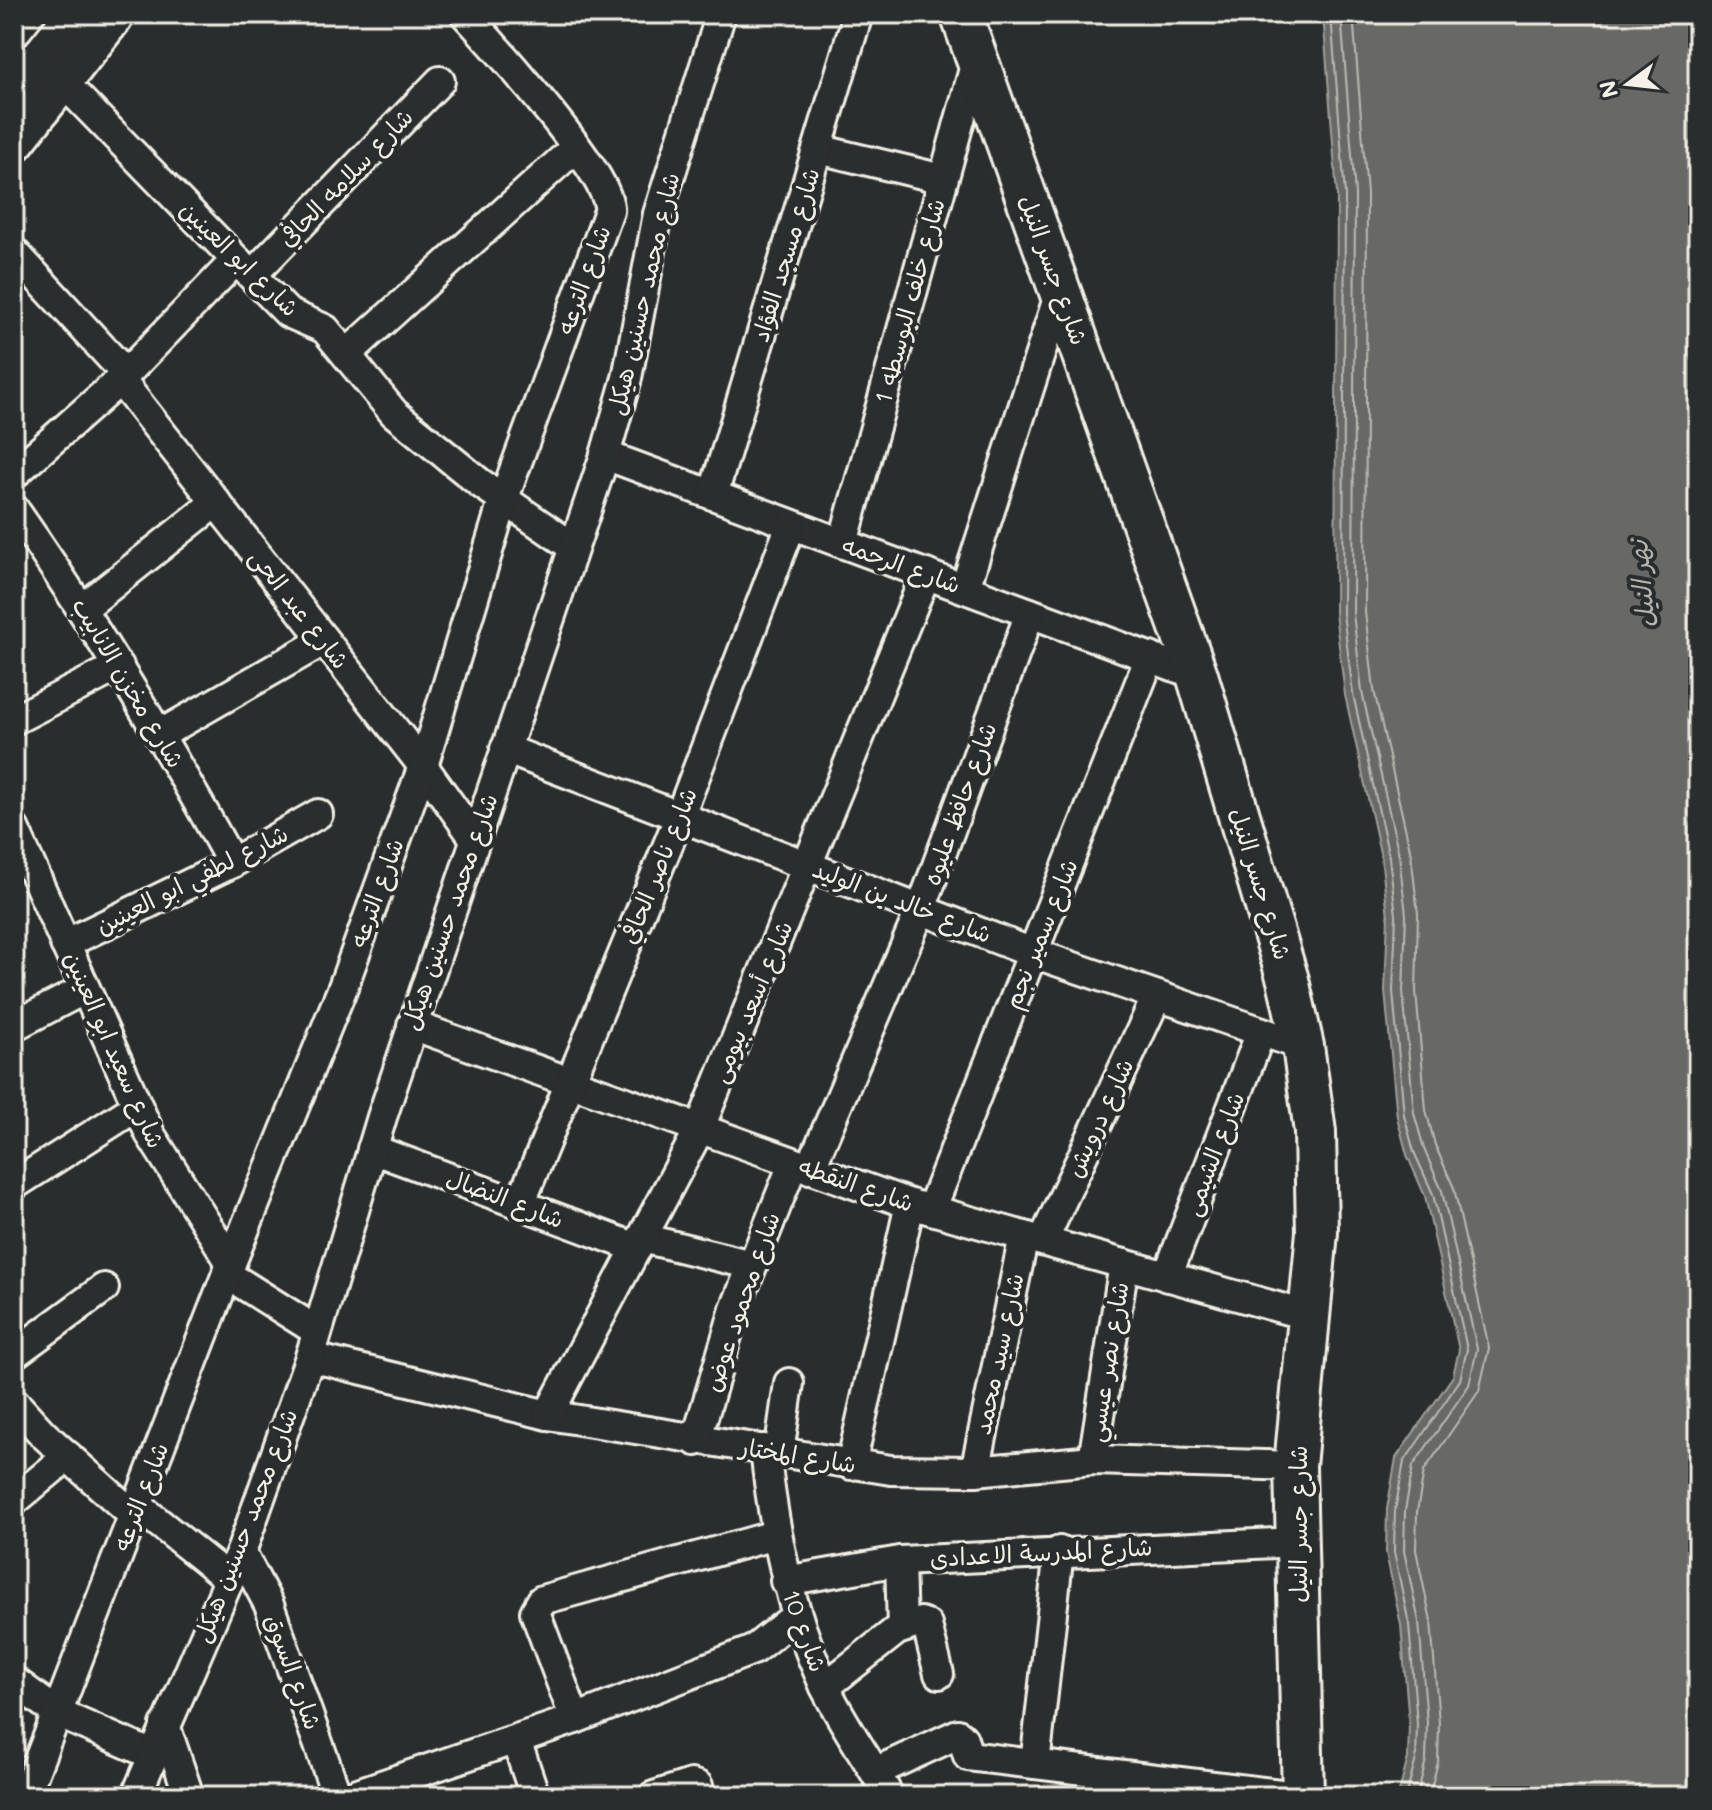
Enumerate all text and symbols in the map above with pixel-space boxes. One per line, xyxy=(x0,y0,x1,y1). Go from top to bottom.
north arrow xyxy=(1588,44,1668,124)
text: N xyxy=(1592,77,1624,101)
street label: شارع سلامه الحافي xyxy=(271,101,421,255)
street label: شارع مسجد الفؤاد xyxy=(743,164,829,346)
street label: شارع محمد حسنين هيكل xyxy=(600,169,688,419)
street label: شارع جسر النيل xyxy=(1010,190,1096,350)
street label: شارع ابو العينين xyxy=(172,193,306,325)
street label: شارع خلف البوسطه 1 xyxy=(866,195,954,407)
street label: شارع الترعه xyxy=(549,221,619,339)
street label: شارع الرحمه xyxy=(837,528,965,602)
water label: نهر النيل xyxy=(1620,536,1662,629)
street label: شارع عبد الحى xyxy=(241,542,357,676)
street label: شارع مخزن الانابيب xyxy=(64,591,192,775)
street label: شارع حافظ عليوه xyxy=(915,718,1005,890)
street label: شارع ناصر الحافي xyxy=(612,783,706,949)
street label: شارع محمد حسنين هيكل xyxy=(393,789,507,1035)
street label: شارع جسر النيل xyxy=(1221,804,1299,964)
street label: شارع لطفي ابو العينين xyxy=(90,817,296,947)
street label: شارع الترعه xyxy=(342,834,412,952)
street label: شارع خالد بن الوليد xyxy=(808,852,996,952)
street label: شارع سمير نجم xyxy=(995,854,1087,1014)
street label: شارع أسعد بيومى xyxy=(703,916,801,1088)
street label: شارع سعيد ابو العينين xyxy=(55,946,173,1154)
street label: شارع درويش xyxy=(1058,1053,1142,1183)
street label: شارع الشيمى xyxy=(1175,1087,1253,1221)
street label: شارع النقطه xyxy=(794,1149,918,1221)
street label: شارع النضال xyxy=(441,1161,569,1237)
street label: شارع محمود عوض xyxy=(695,1208,789,1396)
street label: شارع سيد محمد xyxy=(965,1270,1033,1438)
street label: شارع نصر عيسي xyxy=(1079,1279,1141,1445)
street label: شارع محمد حسنين هيكل xyxy=(186,1404,306,1648)
street label: شارع المختار xyxy=(735,1430,859,1482)
street label: شارع الترعه xyxy=(105,1438,177,1556)
street label: شارع جسر النيل xyxy=(1282,1445,1316,1603)
street label: شارع المدرسة الاعدادى xyxy=(929,1530,1153,1576)
street label: شارع 10 xyxy=(773,1585,835,1677)
street label: شارع السوق xyxy=(256,1610,330,1734)

